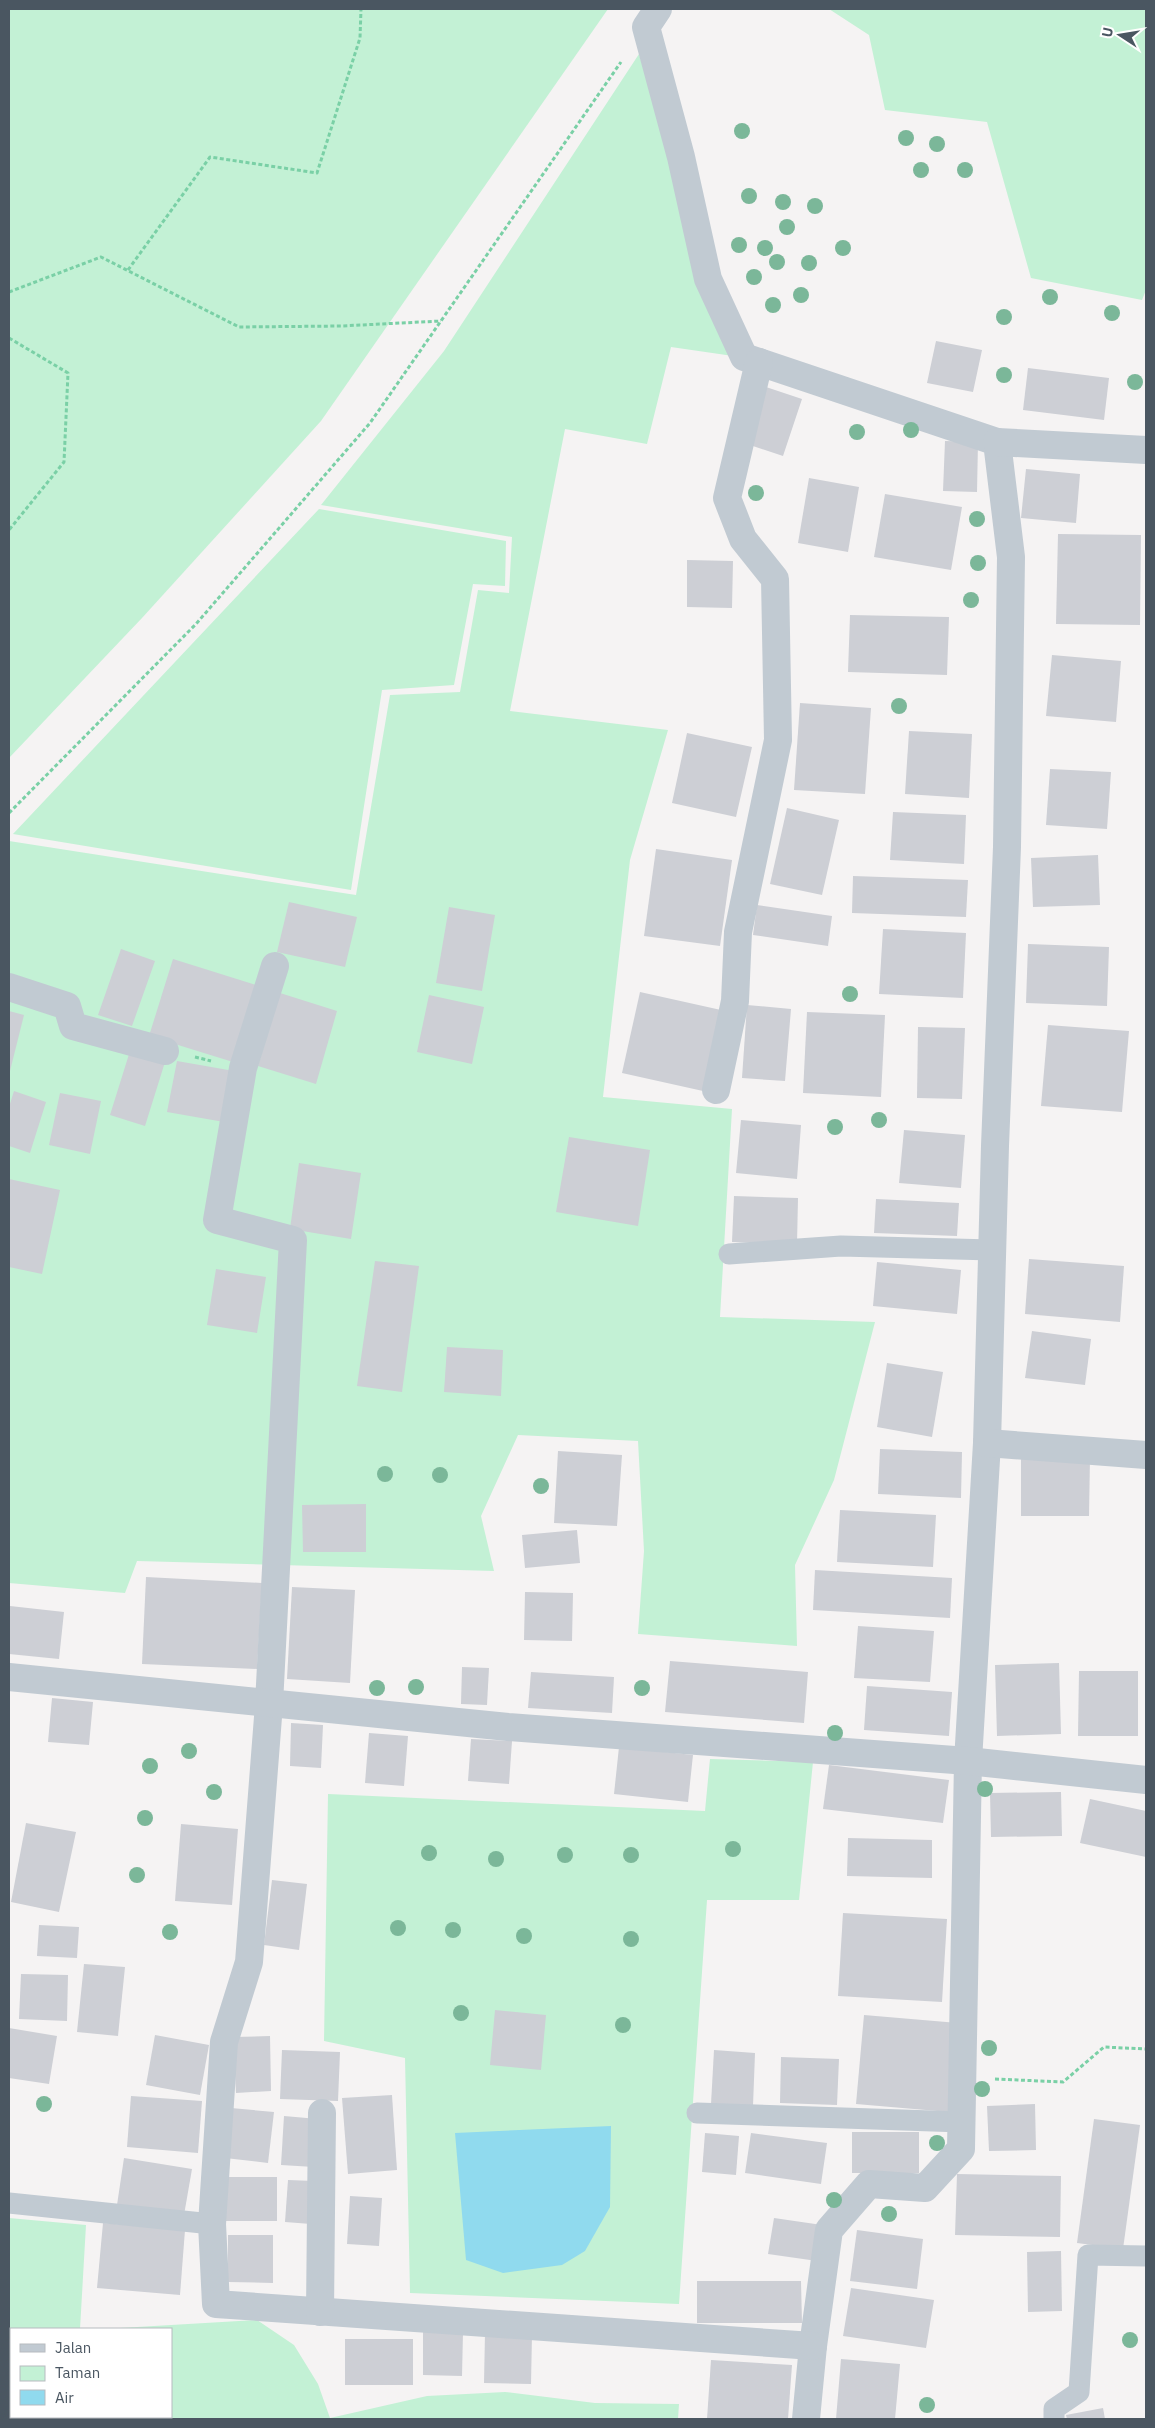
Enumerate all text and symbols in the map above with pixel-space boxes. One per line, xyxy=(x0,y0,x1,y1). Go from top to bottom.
north arrow xyxy=(1095,10,1145,60)
text: U xyxy=(1097,26,1117,39)
legend xyxy=(10,2328,172,2418)
text: Jalan xyxy=(55,2338,91,2357)
text: Taman xyxy=(55,2363,100,2382)
text: Air xyxy=(55,2388,74,2407)

